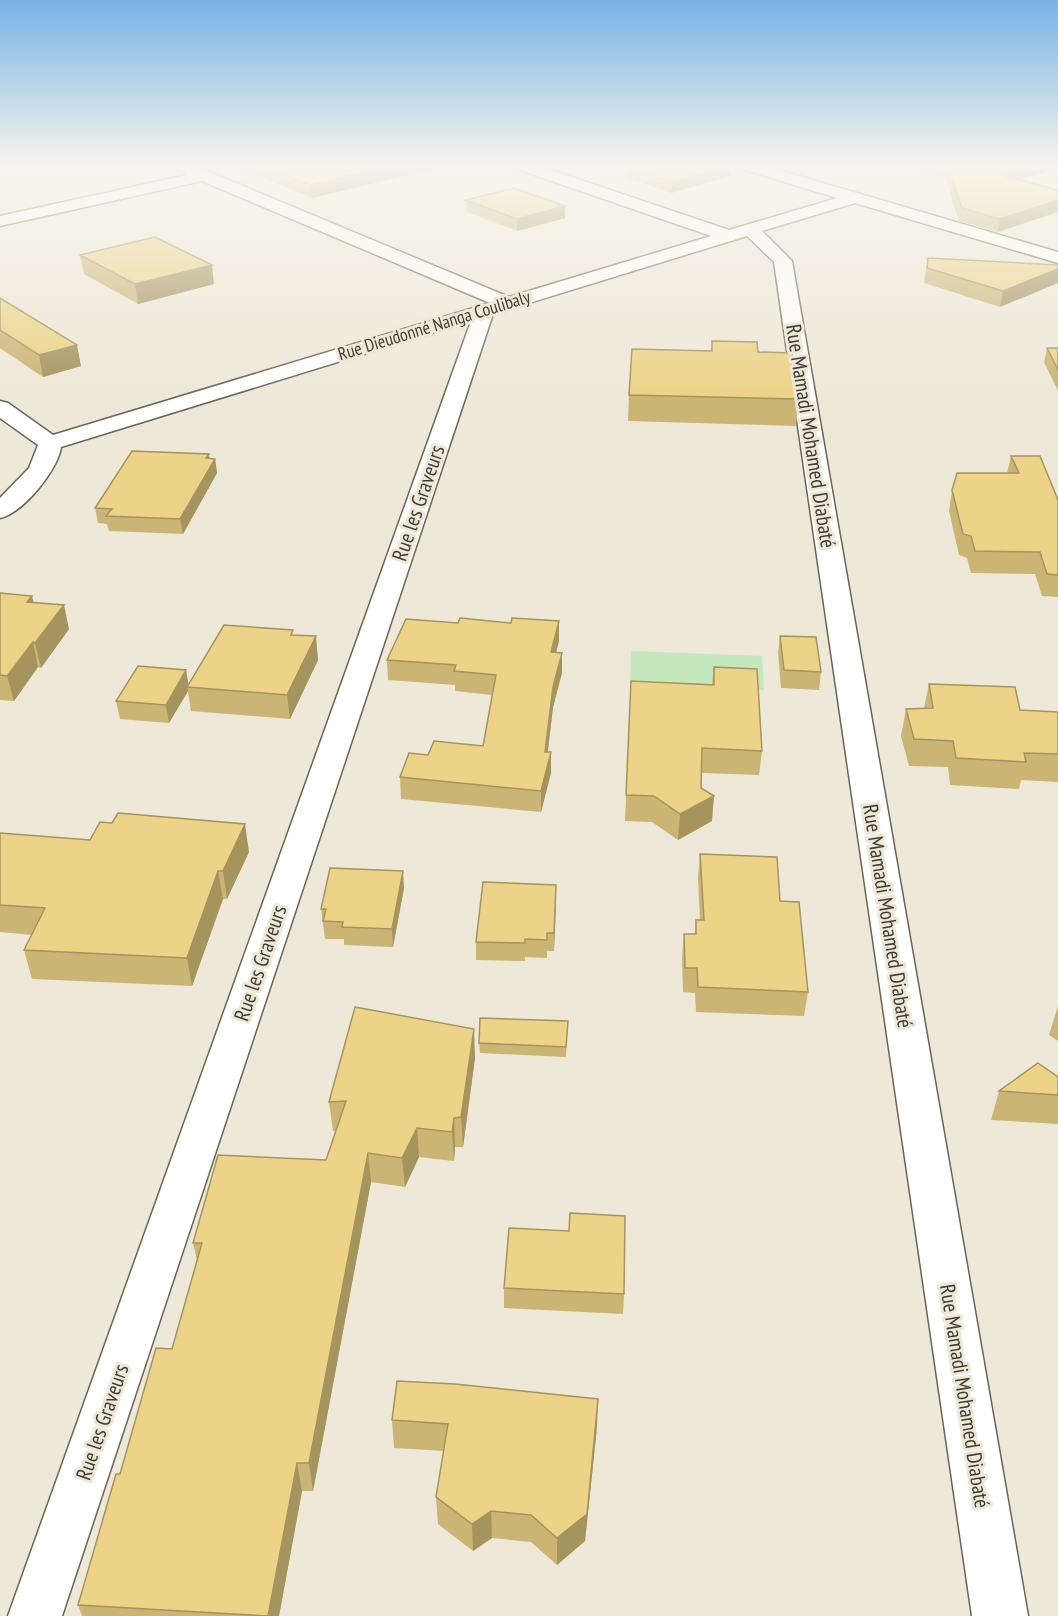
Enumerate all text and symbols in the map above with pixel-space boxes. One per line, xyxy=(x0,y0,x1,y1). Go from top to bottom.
street label: Rue Dieudonné Nanga Coulibaly xyxy=(335,285,533,365)
street label: Rue Mamadi Mohamed Diabaté xyxy=(780,322,842,550)
street label: Rue les Graveurs xyxy=(386,442,450,564)
street label: Rue Mamadi Mohamed Diabaté xyxy=(857,802,919,1030)
street label: Rue les Graveurs xyxy=(228,902,292,1024)
street label: Rue Mamadi Mohamed Diabaté xyxy=(934,1282,996,1510)
street label: Rue les Graveurs xyxy=(70,1361,134,1483)

